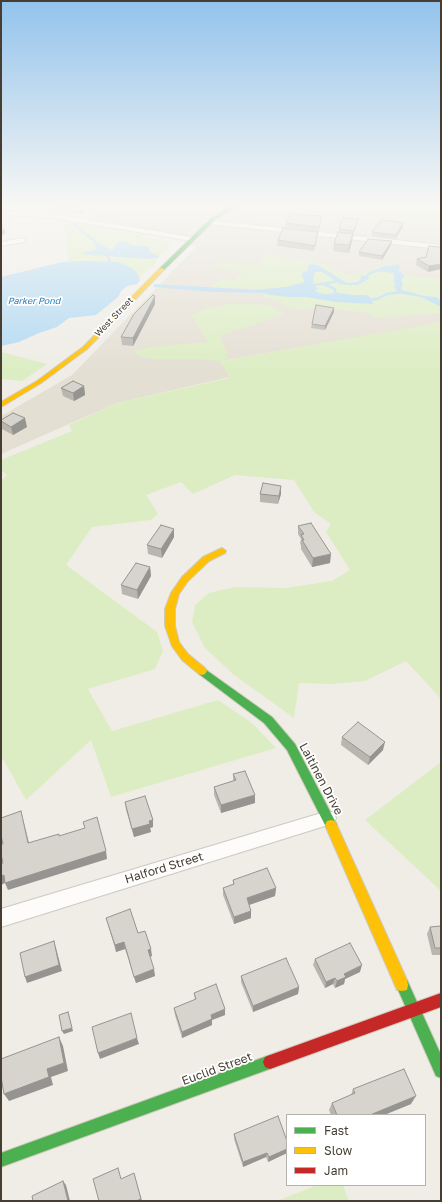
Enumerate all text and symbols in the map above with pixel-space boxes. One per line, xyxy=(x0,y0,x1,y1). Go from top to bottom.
street label: West Street xyxy=(92,295,136,339)
water label: Parker Pond xyxy=(8,296,60,306)
street label: Laitinen Drive xyxy=(296,741,346,817)
street label: Halford Street xyxy=(123,849,205,887)
street label: Euclid Street xyxy=(180,1050,254,1088)
legend xyxy=(286,1114,426,1186)
text: Fast xyxy=(324,1123,349,1138)
text: Slow xyxy=(324,1143,352,1158)
text: Jam xyxy=(324,1163,348,1178)

